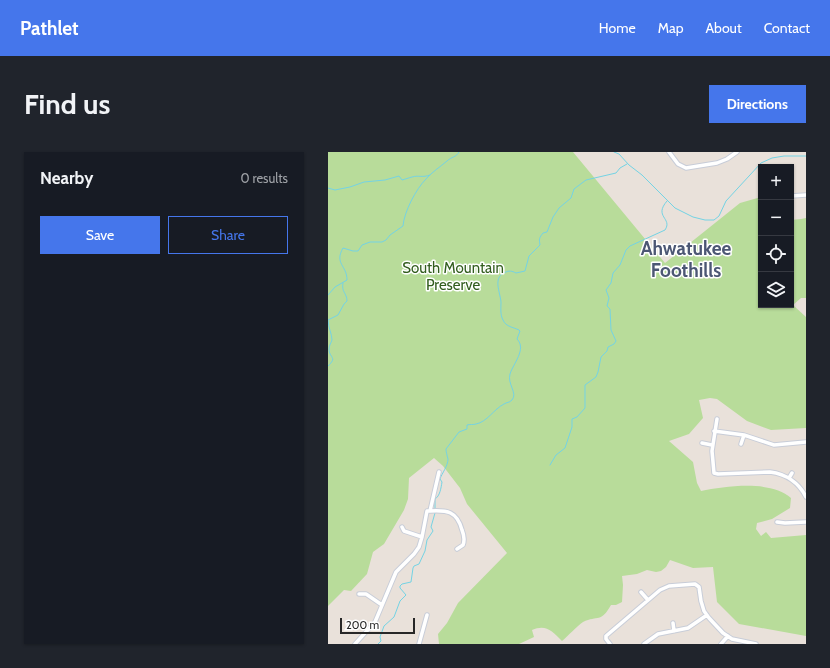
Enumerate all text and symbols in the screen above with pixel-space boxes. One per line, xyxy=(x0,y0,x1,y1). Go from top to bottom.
text: Pathlet xyxy=(20,17,79,40)
text: Home xyxy=(599,19,636,37)
text: Map xyxy=(658,19,683,37)
text: About xyxy=(705,19,742,37)
text: Contact xyxy=(764,19,810,37)
button: Directions xyxy=(709,85,806,123)
text: Find us xyxy=(24,87,110,121)
map controls xyxy=(758,164,794,308)
button: + xyxy=(758,164,794,200)
text: Nearby xyxy=(40,168,93,188)
text: 0 results xyxy=(240,170,288,186)
button: − xyxy=(758,200,794,236)
button: Save xyxy=(40,216,160,254)
button: Share xyxy=(168,216,288,254)
button: locate xyxy=(758,236,794,272)
district label: Ahwatukee Foothills xyxy=(641,237,732,282)
park label: South Mountain Preserve xyxy=(402,259,504,294)
button: layers xyxy=(758,272,794,308)
scale bar xyxy=(340,616,415,635)
text: 200 m xyxy=(346,618,379,632)

